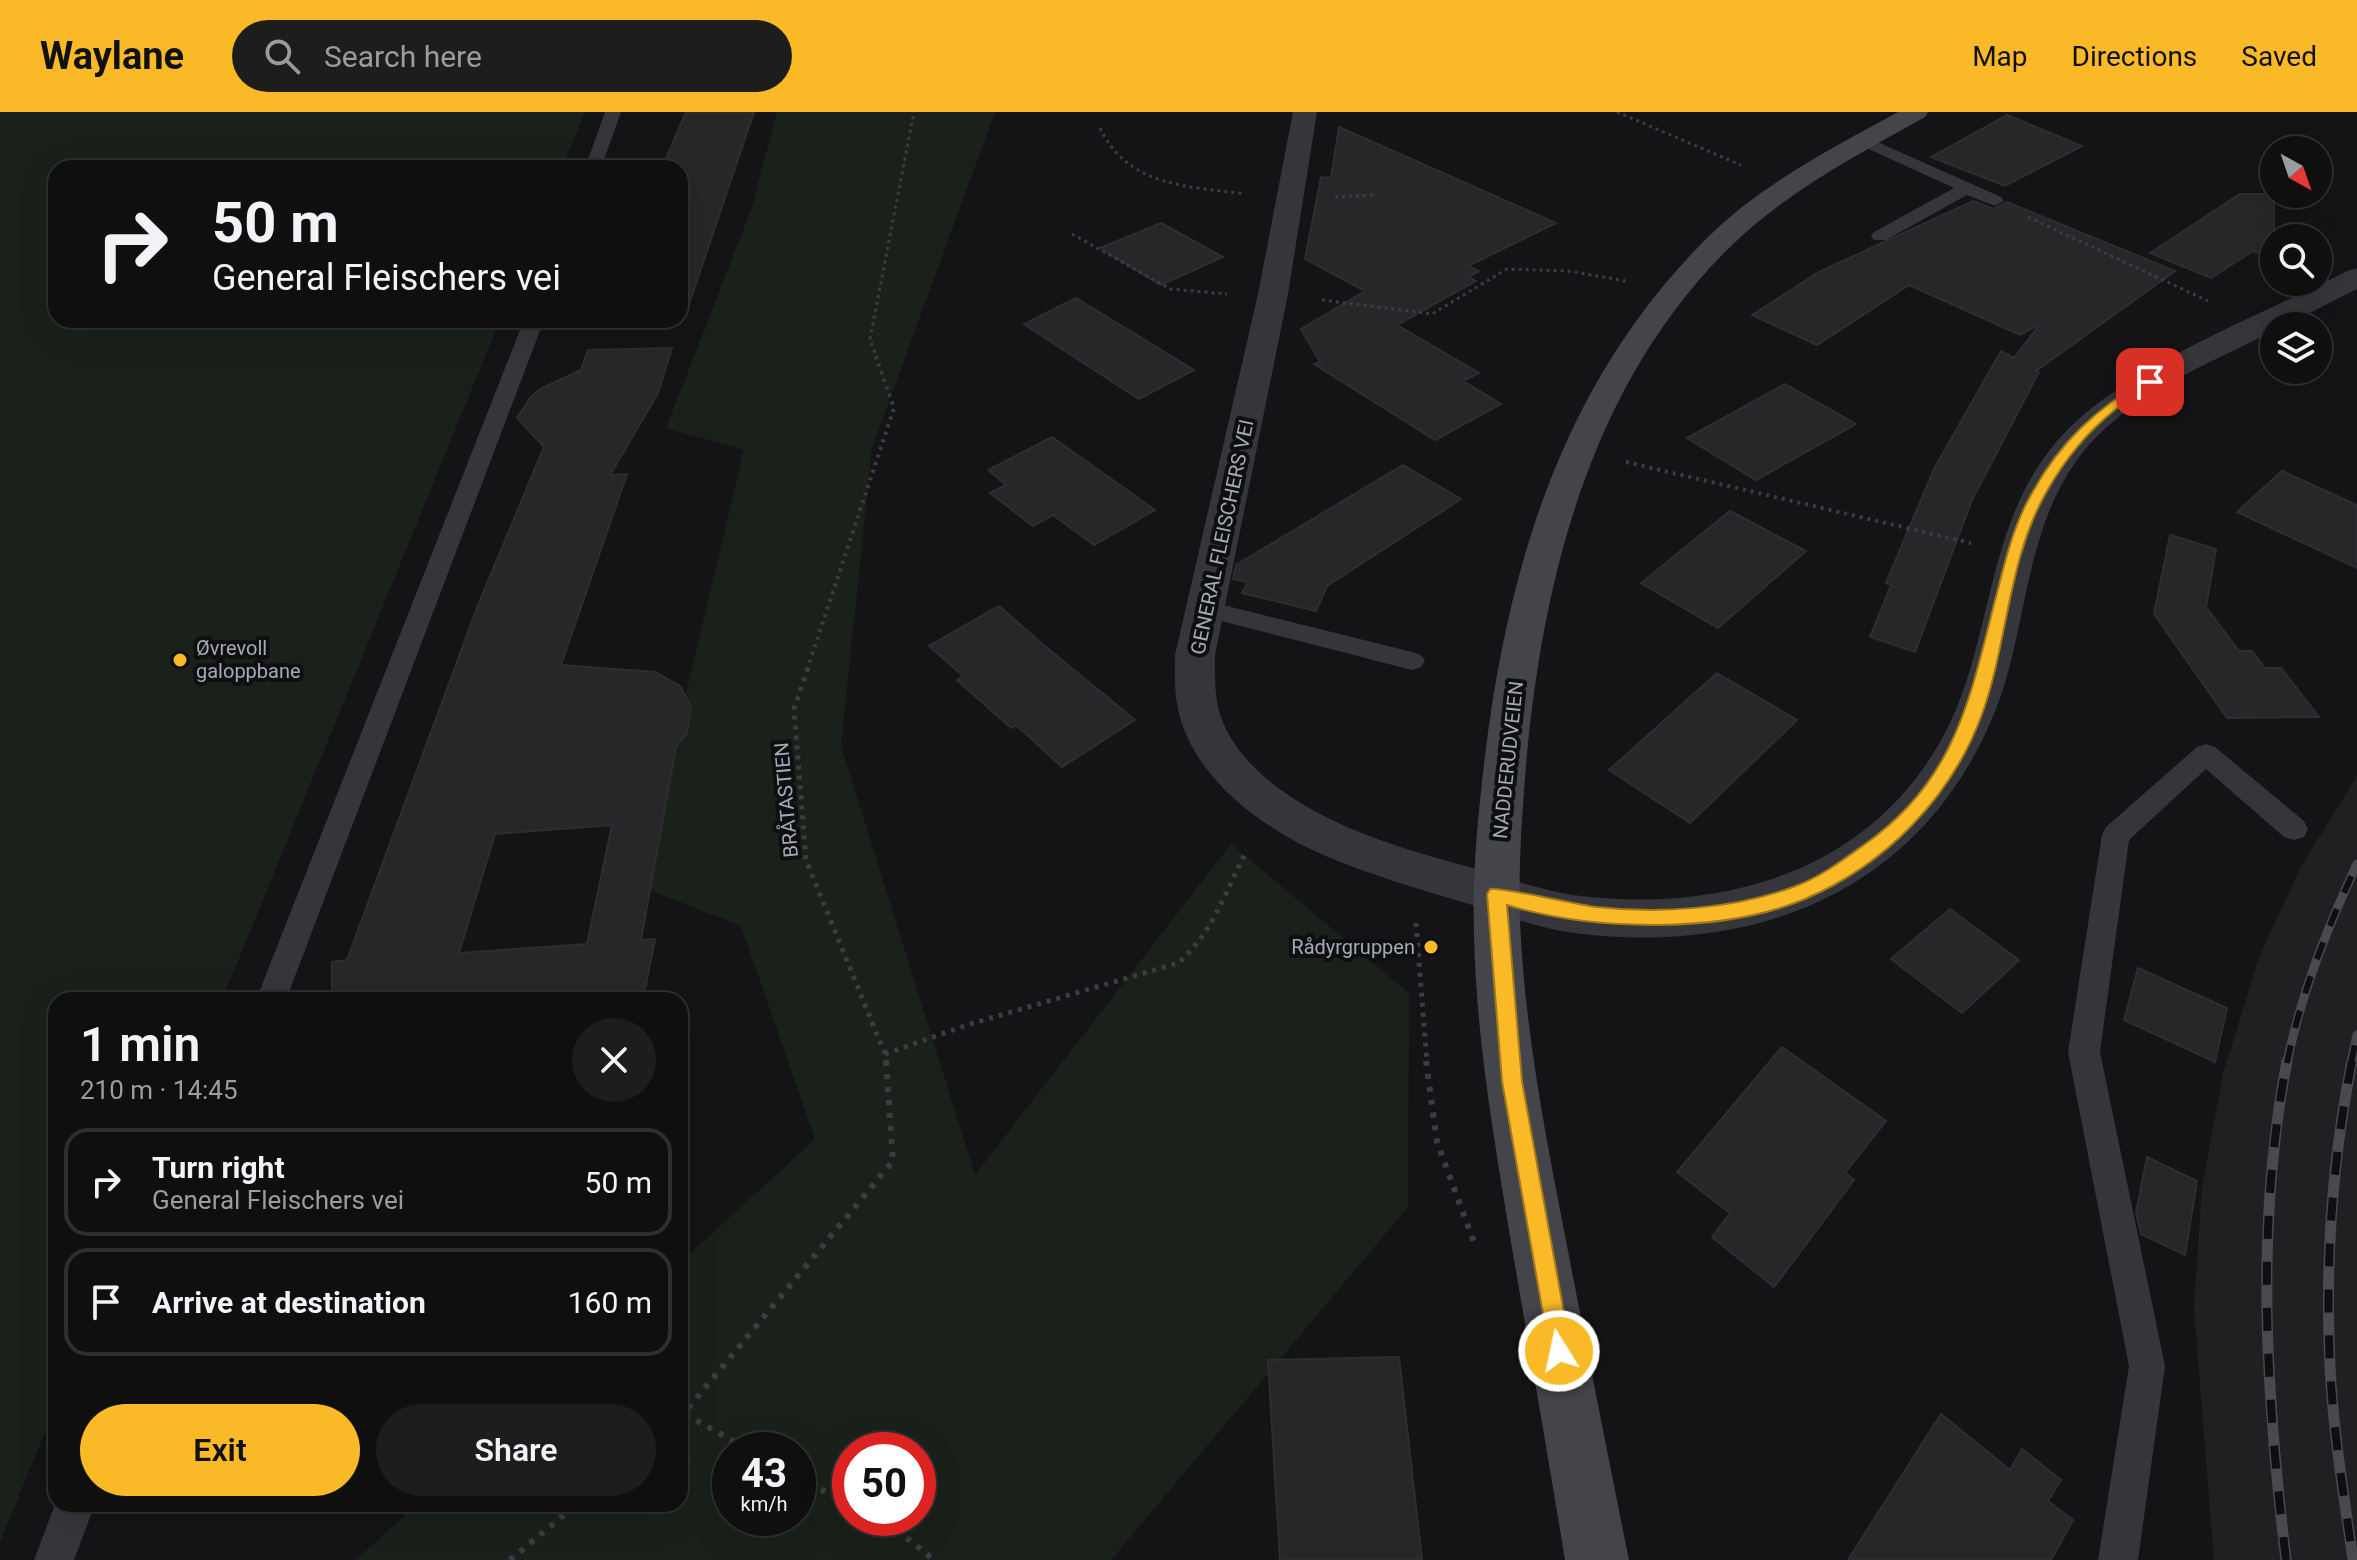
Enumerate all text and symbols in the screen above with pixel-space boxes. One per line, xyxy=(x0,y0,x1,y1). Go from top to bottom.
search box xyxy=(232,20,792,92)
text: Waylane xyxy=(40,34,184,78)
icon: search xyxy=(260,34,304,78)
text: Search here xyxy=(324,39,482,74)
text: Map xyxy=(1972,40,2028,73)
text: Directions xyxy=(2072,40,2197,73)
text: Saved xyxy=(2241,40,2317,73)
north arrow xyxy=(2260,136,2332,208)
map controls xyxy=(2260,136,2332,384)
text: 50 m xyxy=(212,190,339,256)
icon: right xyxy=(80,192,184,296)
button: search xyxy=(2260,224,2332,296)
text: General Fleischers vei xyxy=(212,257,561,299)
button: layers xyxy=(2260,312,2332,384)
pin xyxy=(2116,348,2184,416)
icon: arrive xyxy=(2128,360,2172,404)
street label: GENERAL FLEISCHERS VEI xyxy=(1185,417,1259,657)
place label: Øvrevoll galoppbane xyxy=(196,636,301,683)
marker: Øvrevoll galoppbane xyxy=(171,651,189,669)
street label: NADDERUDVEIEN xyxy=(1488,680,1528,840)
street label: BRÅTASTIEN xyxy=(769,741,803,859)
place label: Rådyrgruppen xyxy=(1291,935,1415,959)
marker: Rådyrgruppen xyxy=(1422,938,1440,956)
text: 1 min xyxy=(80,1016,200,1073)
button: close xyxy=(572,1018,656,1102)
text: 210 m · 14:45 xyxy=(80,1075,238,1105)
text: Turn right xyxy=(152,1150,285,1185)
icon: right xyxy=(84,1160,128,1204)
text: 50 m xyxy=(585,1165,652,1200)
text: General Fleischers vei xyxy=(152,1185,404,1215)
icon: arrive xyxy=(84,1280,128,1324)
text: Arrive at destination xyxy=(152,1285,426,1320)
text: 160 m xyxy=(568,1285,652,1320)
position arrow xyxy=(1517,1309,1601,1393)
button: Exit xyxy=(80,1404,360,1496)
button: Share xyxy=(376,1404,656,1496)
speed limit sign: 50 xyxy=(832,1432,936,1536)
text: 43 xyxy=(741,1450,787,1497)
text: km/h xyxy=(741,1492,787,1516)

